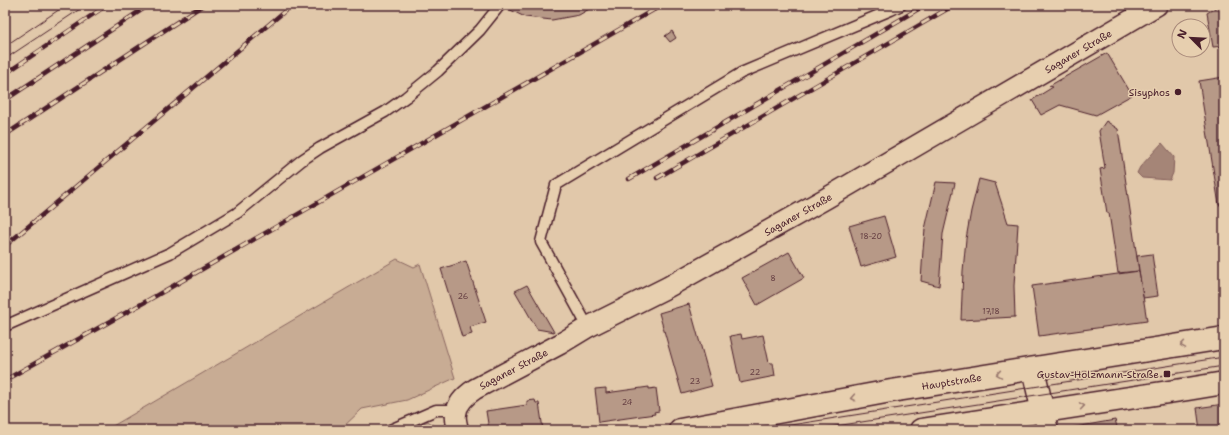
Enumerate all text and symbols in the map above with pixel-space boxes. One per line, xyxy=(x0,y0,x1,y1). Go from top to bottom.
north arrow xyxy=(1171,18,1211,58)
street label: Saganer Straße xyxy=(1042,27,1115,76)
text: N xyxy=(1174,27,1191,41)
place label: Sisyphos xyxy=(1129,86,1170,99)
marker: Sisyphos xyxy=(1173,87,1183,97)
street label: Saganer Straße xyxy=(762,190,835,239)
house number: 18-20 xyxy=(860,231,882,242)
house number: 8 xyxy=(770,273,776,284)
house number: 26 xyxy=(458,291,469,302)
house number: 17,18 xyxy=(982,306,1000,317)
one-way arrow xyxy=(1180,340,1186,349)
street label: Saganer Straße xyxy=(477,345,550,393)
house number: 22 xyxy=(750,367,761,378)
place label: Gustav-Holzmann-Straße xyxy=(1037,368,1159,381)
one-way arrow xyxy=(996,369,1002,378)
marker: Gustav-Holzmann-Straße xyxy=(1162,369,1172,379)
street label: Hauptstraße xyxy=(921,371,983,393)
house number: 23 xyxy=(690,376,700,387)
one-way arrow xyxy=(850,393,856,402)
house number: 24 xyxy=(622,397,633,408)
one-way arrow xyxy=(1079,402,1085,411)

